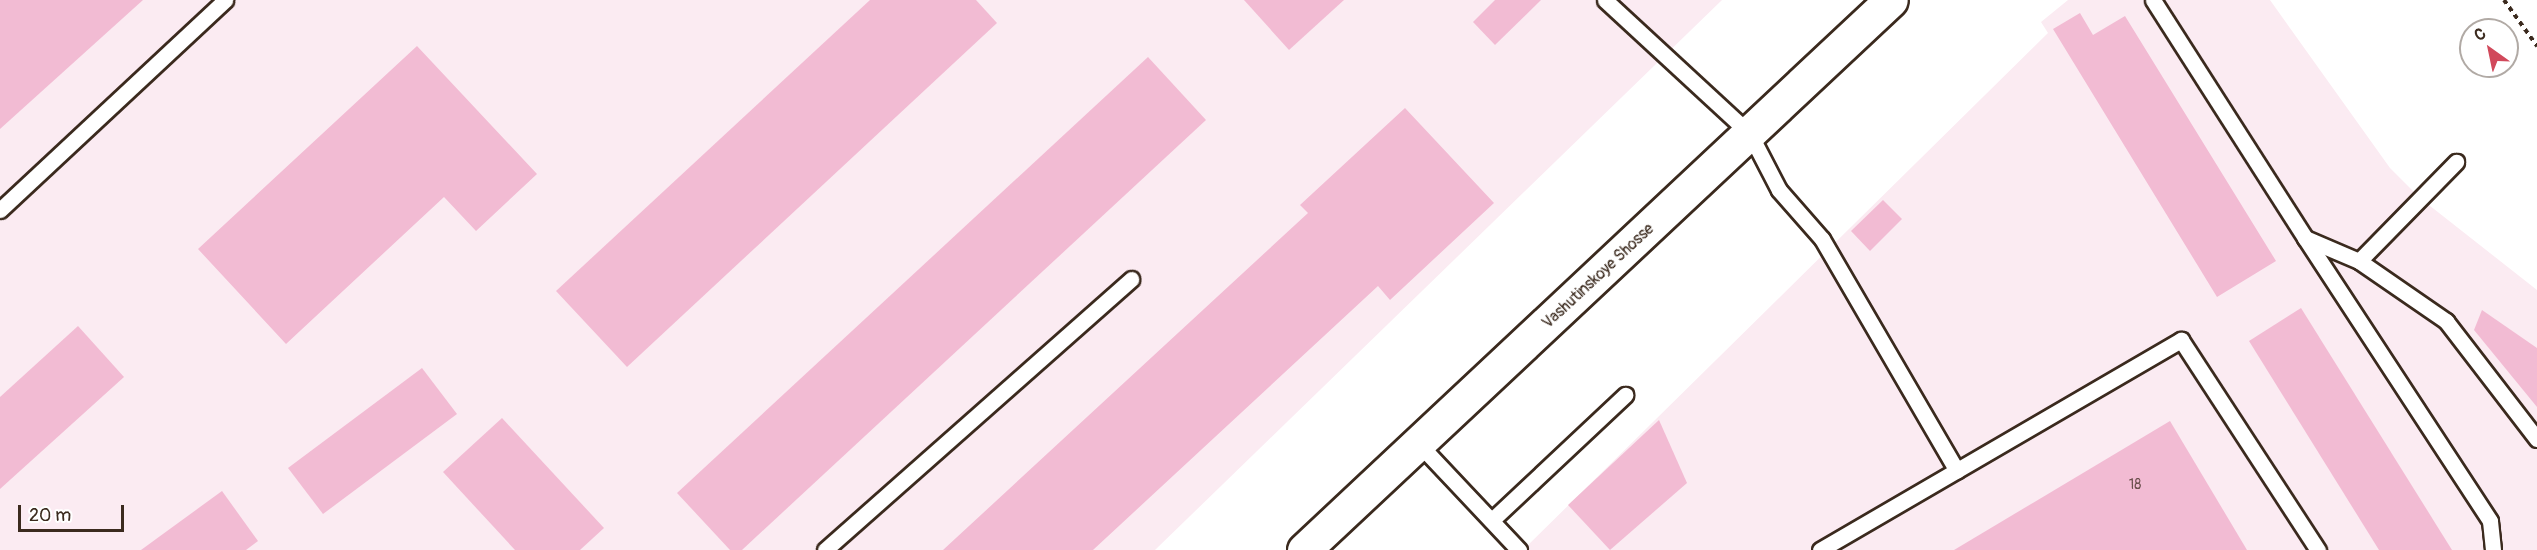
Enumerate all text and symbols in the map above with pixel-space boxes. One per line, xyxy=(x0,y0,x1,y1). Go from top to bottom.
north arrow xyxy=(2459,18,2519,78)
text: С xyxy=(2471,24,2490,46)
street label: Vashutinskoye Shosse xyxy=(1538,219,1658,333)
house number: 18 xyxy=(2129,477,2141,493)
scale bar xyxy=(21,493,128,531)
text: 20 m xyxy=(29,504,71,527)

